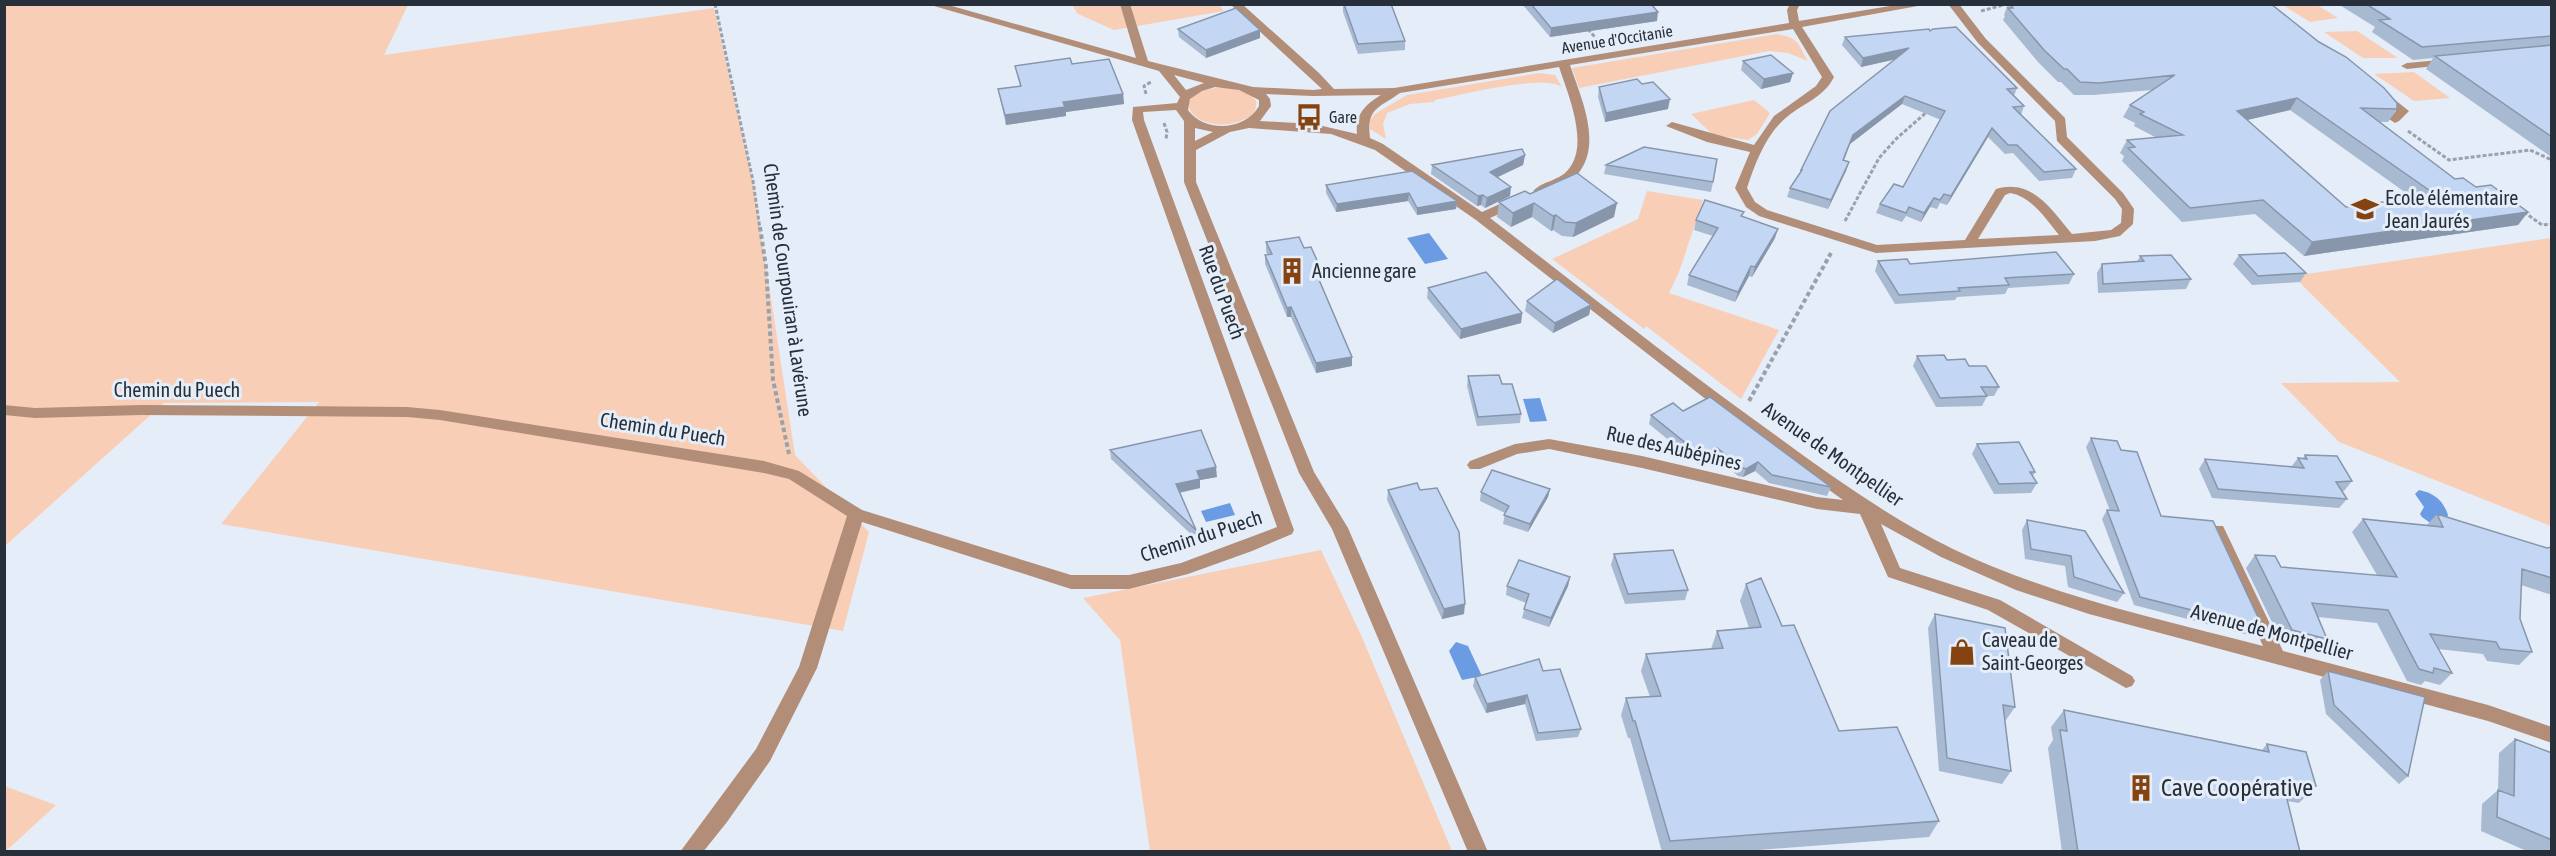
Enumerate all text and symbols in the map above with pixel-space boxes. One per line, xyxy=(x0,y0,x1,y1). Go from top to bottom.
street label: Avenue d'Occitanie xyxy=(1560,21,1674,57)
bus stop icon: Gare xyxy=(1294,102,1324,132)
place label: Gare xyxy=(1329,108,1357,126)
street label: Chemin de Courpouiran à Lavérune xyxy=(759,162,818,418)
place label: Ecole élémentaire Jean Jaurés xyxy=(2385,186,2518,232)
school or university icon: Ecole élémentaire Jean Jaurés xyxy=(2350,194,2380,224)
street label: Rue du Puech xyxy=(1195,241,1250,342)
building icon: Ancienne gare xyxy=(1277,256,1307,286)
place label: Ancienne gare xyxy=(1312,259,1416,282)
street label: Chemin du Puech xyxy=(114,378,240,401)
street label: Avenue de Montpellier xyxy=(1759,396,1909,511)
street label: Chemin du Puech xyxy=(599,407,727,450)
street label: Rue des Aubépines xyxy=(1604,421,1744,474)
street label: Chemin du Puech xyxy=(1137,505,1265,566)
street label: Avenue de Montpellier xyxy=(2189,599,2357,664)
place label: Caveau de Saint-Georges xyxy=(1982,628,2083,674)
shop icon: Caveau de Saint-Georges xyxy=(1947,637,1977,667)
building icon: Cave Coopérative xyxy=(2126,773,2156,803)
place label: Cave Coopérative xyxy=(2161,774,2313,801)

